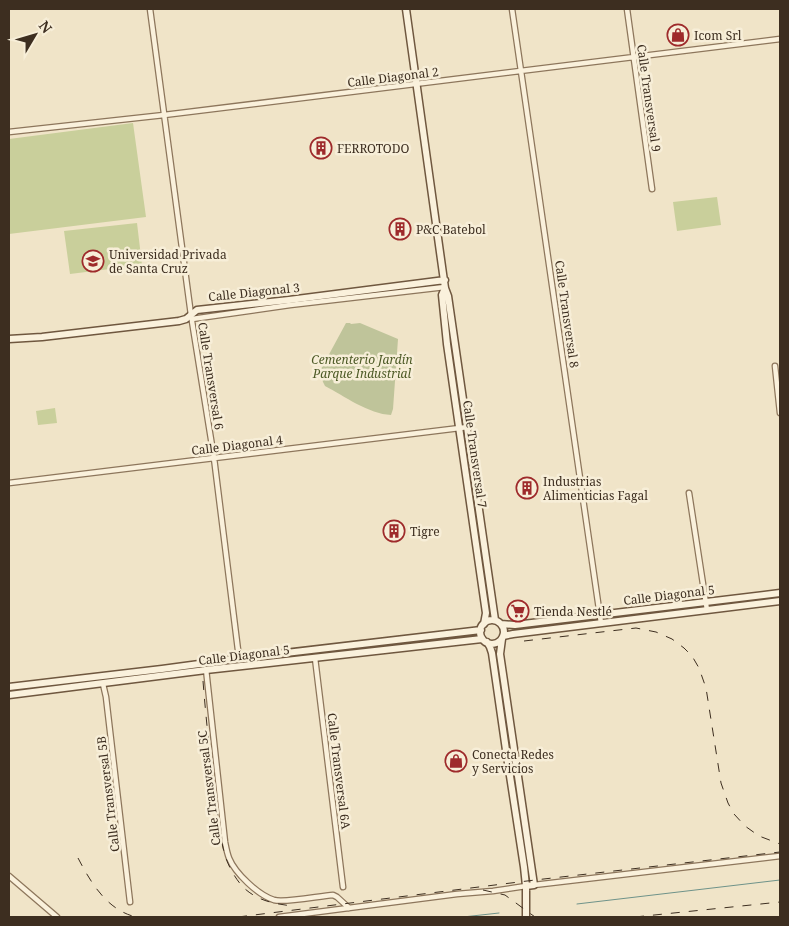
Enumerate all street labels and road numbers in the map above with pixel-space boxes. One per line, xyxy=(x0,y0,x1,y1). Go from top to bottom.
street label: Calle Transversal 9 xyxy=(633,43,665,153)
street label: Calle Diagonal 2 xyxy=(346,63,440,91)
street label: Calle Transversal 8 xyxy=(551,259,583,369)
street label: Calle Diagonal 3 xyxy=(207,279,301,305)
street label: Calle Transversal 6 xyxy=(194,321,228,431)
street label: Calle Transversal 7 xyxy=(459,399,491,509)
street label: Calle Diagonal 4 xyxy=(190,431,284,459)
street label: Calle Diagonal 5 xyxy=(622,581,716,609)
street label: Calle Diagonal 5 xyxy=(197,641,291,669)
street label: Calle Transversal 6A xyxy=(323,712,355,831)
street label: Calle Transversal 5C xyxy=(194,729,224,847)
street label: Calle Transversal 5B xyxy=(92,735,124,853)

